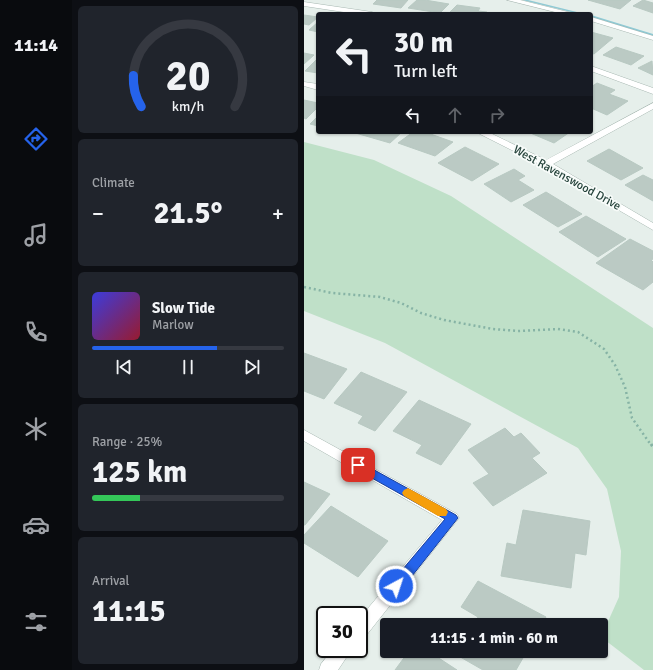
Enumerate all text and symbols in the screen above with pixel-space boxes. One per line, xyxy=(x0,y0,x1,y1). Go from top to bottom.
text: 30 m xyxy=(394,26,453,60)
icon: left xyxy=(328,28,380,80)
text: 11:14 xyxy=(14,34,58,56)
text: 20 xyxy=(166,51,210,102)
text: Turn left xyxy=(394,60,457,82)
text: km/h xyxy=(172,98,204,115)
icon: left xyxy=(402,104,424,126)
icon: ahead xyxy=(444,104,466,126)
icon: right xyxy=(486,104,508,126)
icon: directions xyxy=(22,125,50,153)
street label: West Ravenswood Drive xyxy=(511,142,623,214)
text: Climate xyxy=(92,175,135,191)
text: 21.5° xyxy=(153,195,223,232)
text: − xyxy=(92,200,104,227)
text: + xyxy=(272,200,284,227)
icon: music xyxy=(22,221,50,249)
text: Slow Tide xyxy=(152,299,215,317)
text: Marlow xyxy=(152,317,194,333)
icon: phone xyxy=(22,318,50,346)
icon: previous xyxy=(113,356,135,378)
icon: pause xyxy=(177,356,199,378)
icon: next xyxy=(241,356,263,378)
icon: climate xyxy=(22,415,50,443)
text: Range · 25% xyxy=(92,434,162,450)
pin xyxy=(341,448,375,482)
text: 125 km xyxy=(92,454,187,491)
icon: arrive xyxy=(347,454,369,476)
icon: car xyxy=(22,511,50,539)
position arrow xyxy=(375,565,417,607)
text: Arrival xyxy=(92,573,129,589)
text: 11:15 xyxy=(92,593,166,630)
speed limit sign: 30 xyxy=(316,606,368,658)
icon: filters xyxy=(22,608,50,636)
text: 11:15 · 1 min · 60 m xyxy=(430,629,558,647)

